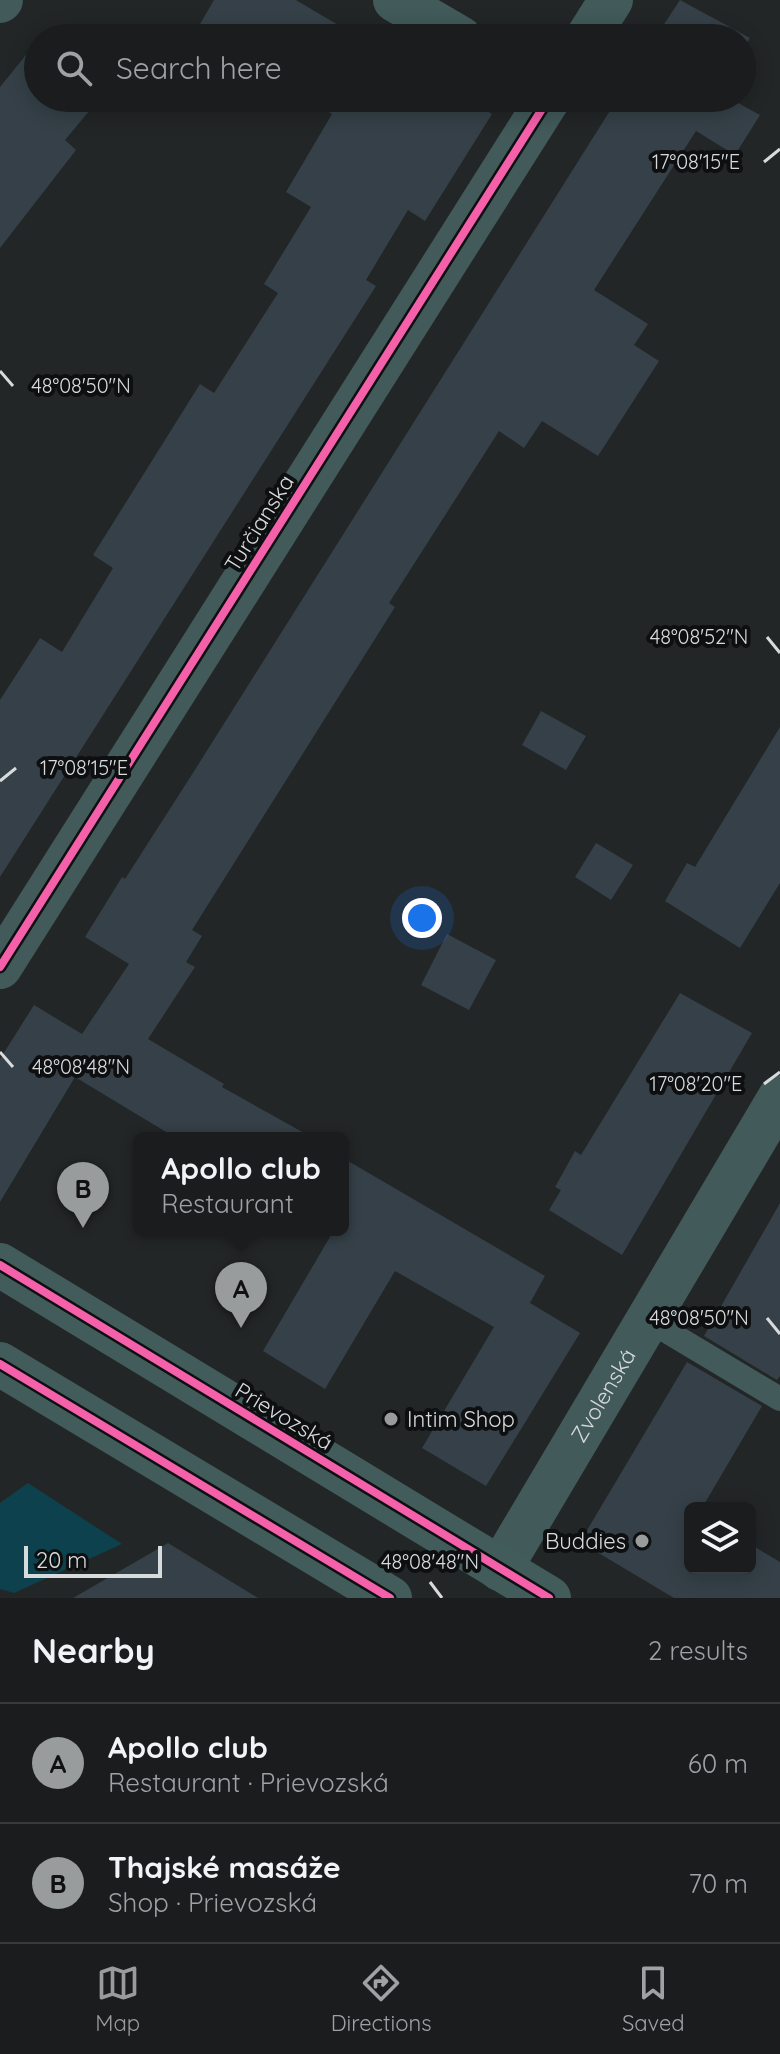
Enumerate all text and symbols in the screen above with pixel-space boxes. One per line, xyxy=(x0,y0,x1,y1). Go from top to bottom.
search box xyxy=(24,24,756,112)
icon: search xyxy=(52,46,96,90)
text: Search here xyxy=(116,49,282,87)
text: 17°08'15"E xyxy=(652,149,740,174)
text: 48°08'50"N xyxy=(31,373,131,398)
street label: Turčianska xyxy=(218,469,300,577)
text: 48°08'52"N xyxy=(650,624,748,649)
text: 17°08'15"E xyxy=(40,755,128,780)
your location xyxy=(402,898,442,938)
text: 48°08'48"N xyxy=(32,1054,130,1079)
text: 17°08'20"E xyxy=(650,1071,742,1096)
popup xyxy=(133,1132,349,1236)
text: Apollo club xyxy=(161,1149,321,1187)
pin: B xyxy=(57,1162,109,1228)
text: Restaurant xyxy=(161,1187,294,1220)
pin: A xyxy=(215,1262,267,1328)
text: 48°08'50"N xyxy=(649,1305,749,1330)
street label: Zvolenská xyxy=(564,1343,642,1447)
street label: Prievozská xyxy=(230,1376,338,1456)
place label: Intim Shop xyxy=(407,1405,515,1433)
marker: Intim Shop xyxy=(382,1410,400,1428)
map controls xyxy=(684,1502,756,1574)
button: layers xyxy=(684,1502,756,1574)
place label: Buddies xyxy=(545,1527,626,1555)
marker: Buddies xyxy=(633,1532,651,1550)
scale bar xyxy=(24,1542,162,1578)
text: 20 m xyxy=(36,1546,87,1574)
text: 48°08'48"N xyxy=(381,1549,479,1574)
text: Nearby xyxy=(32,1629,155,1672)
text: 2 results xyxy=(648,1634,748,1667)
text: Apollo club xyxy=(108,1728,268,1766)
text: A xyxy=(50,1747,66,1780)
text: 60 m xyxy=(688,1747,748,1780)
text: Restaurant · Prievozská xyxy=(108,1766,389,1799)
text: Thajské masáže xyxy=(108,1848,341,1886)
text: B xyxy=(49,1867,67,1900)
text: 70 m xyxy=(688,1867,748,1900)
text: Shop · Prievozská xyxy=(108,1886,317,1919)
tab: Map xyxy=(95,1961,140,2037)
tab: Directions xyxy=(331,1961,431,2037)
tab: Saved xyxy=(622,1961,685,2037)

